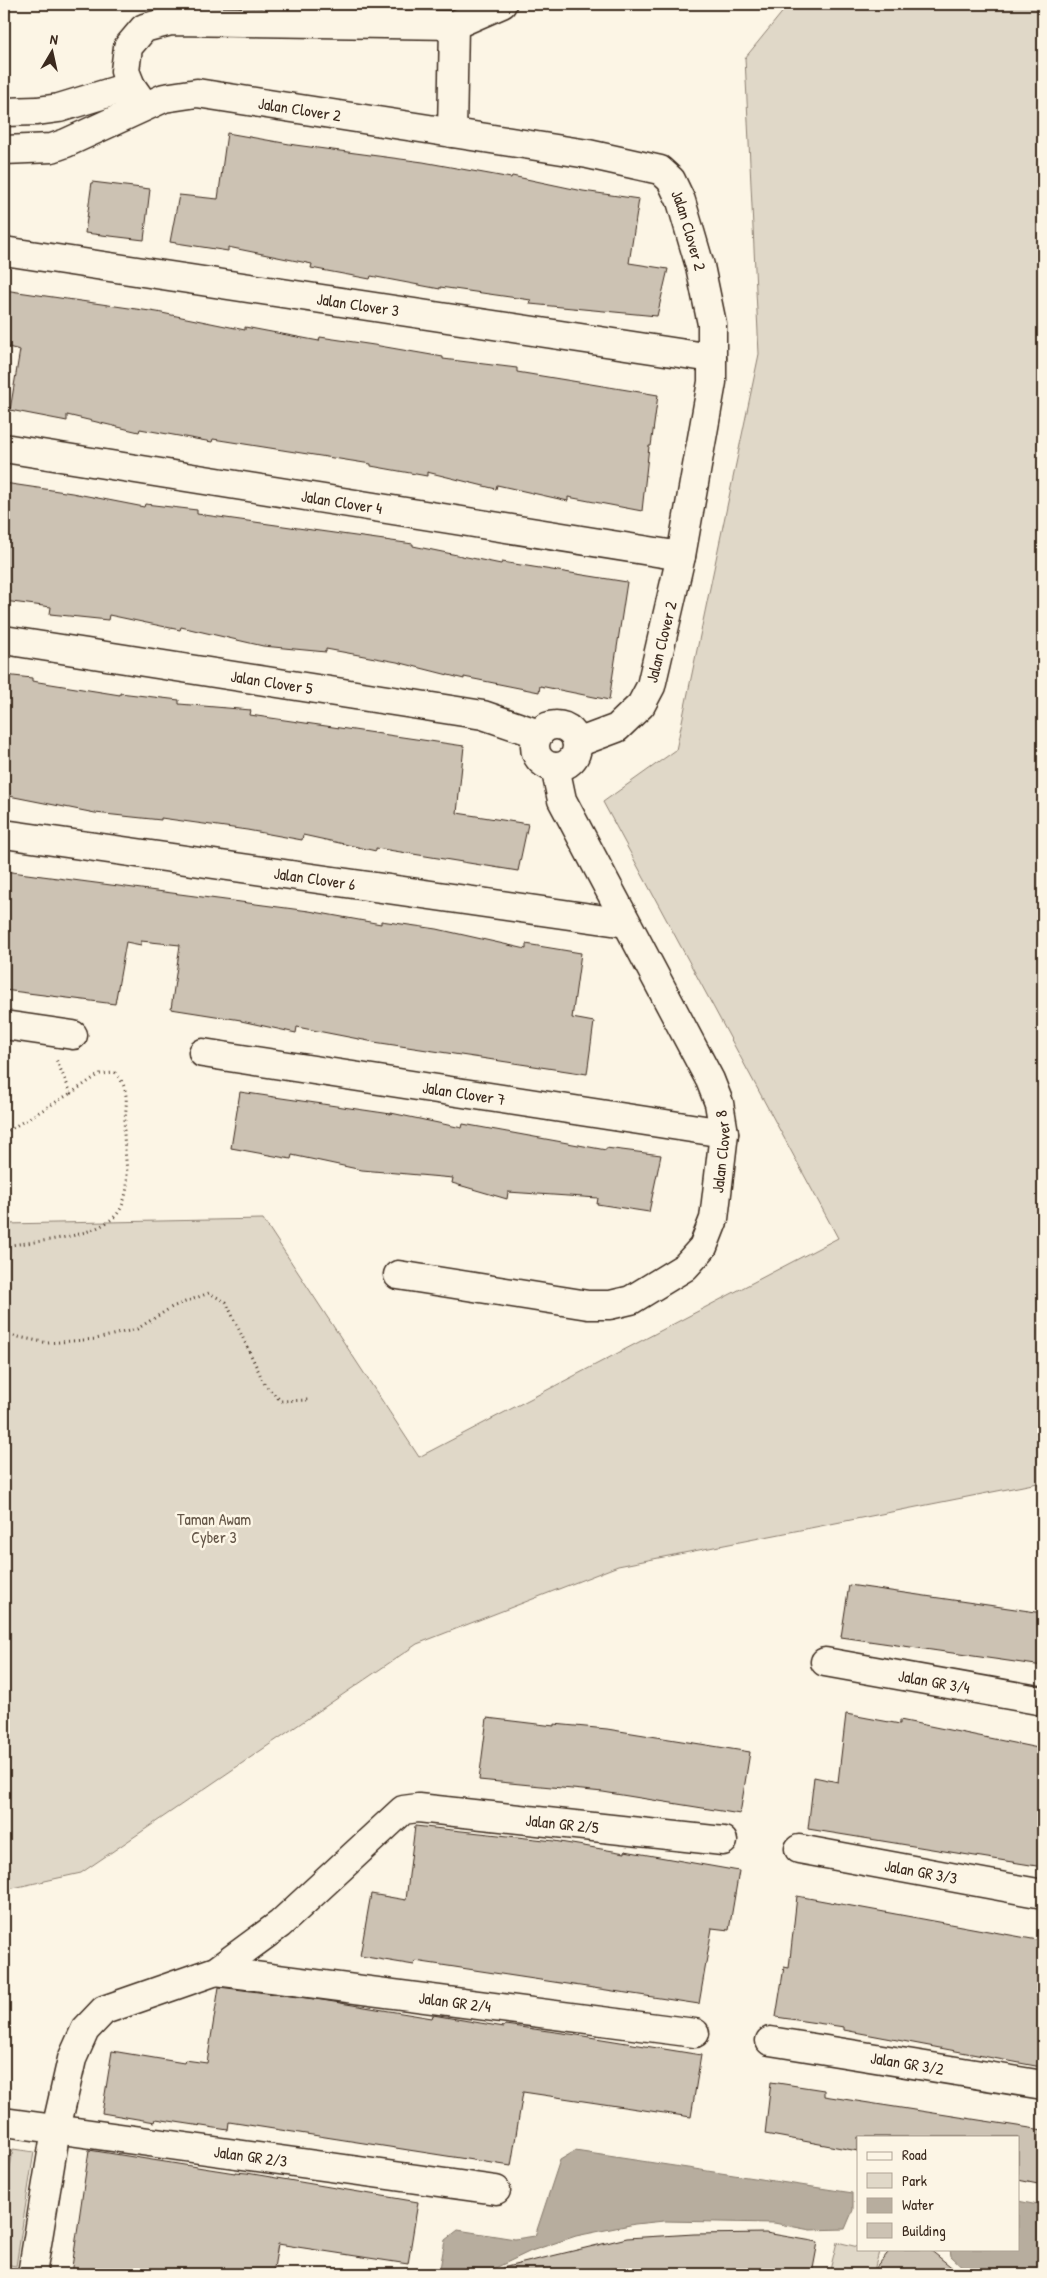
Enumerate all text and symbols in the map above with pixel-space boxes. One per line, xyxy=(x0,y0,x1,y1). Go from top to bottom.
north arrow xyxy=(28,28,78,78)
text: N xyxy=(49,29,60,49)
street label: Jalan Clover 2 xyxy=(257,92,343,126)
street label: Jalan Clover 2 xyxy=(666,186,712,273)
street label: Jalan Clover 3 xyxy=(315,287,401,322)
street label: Jalan Clover 4 xyxy=(300,485,384,519)
street label: Jalan Clover 2 xyxy=(640,598,682,685)
street label: Jalan Clover 5 xyxy=(229,665,314,699)
street label: Jalan Clover 6 xyxy=(273,862,357,895)
street label: Jalan Clover 7 xyxy=(421,1076,507,1110)
street label: Jalan Clover 8 xyxy=(706,1109,735,1194)
park label: Taman Awam Cyber 3 xyxy=(177,1508,251,1548)
street label: Jalan GR 3/4 xyxy=(897,1664,972,1699)
street label: Jalan GR 2/5 xyxy=(525,1809,600,1839)
street label: Jalan GR 3/3 xyxy=(883,1854,959,1889)
street label: Jalan GR 2/4 xyxy=(418,1986,492,2018)
street label: Jalan GR 3/2 xyxy=(869,2046,946,2080)
legend xyxy=(857,2136,1020,2250)
street label: Jalan GR 2/3 xyxy=(213,2140,289,2172)
text: Road xyxy=(902,2144,927,2165)
text: Park xyxy=(902,2170,927,2191)
text: Water xyxy=(902,2194,934,2215)
text: Building xyxy=(902,2220,946,2241)

